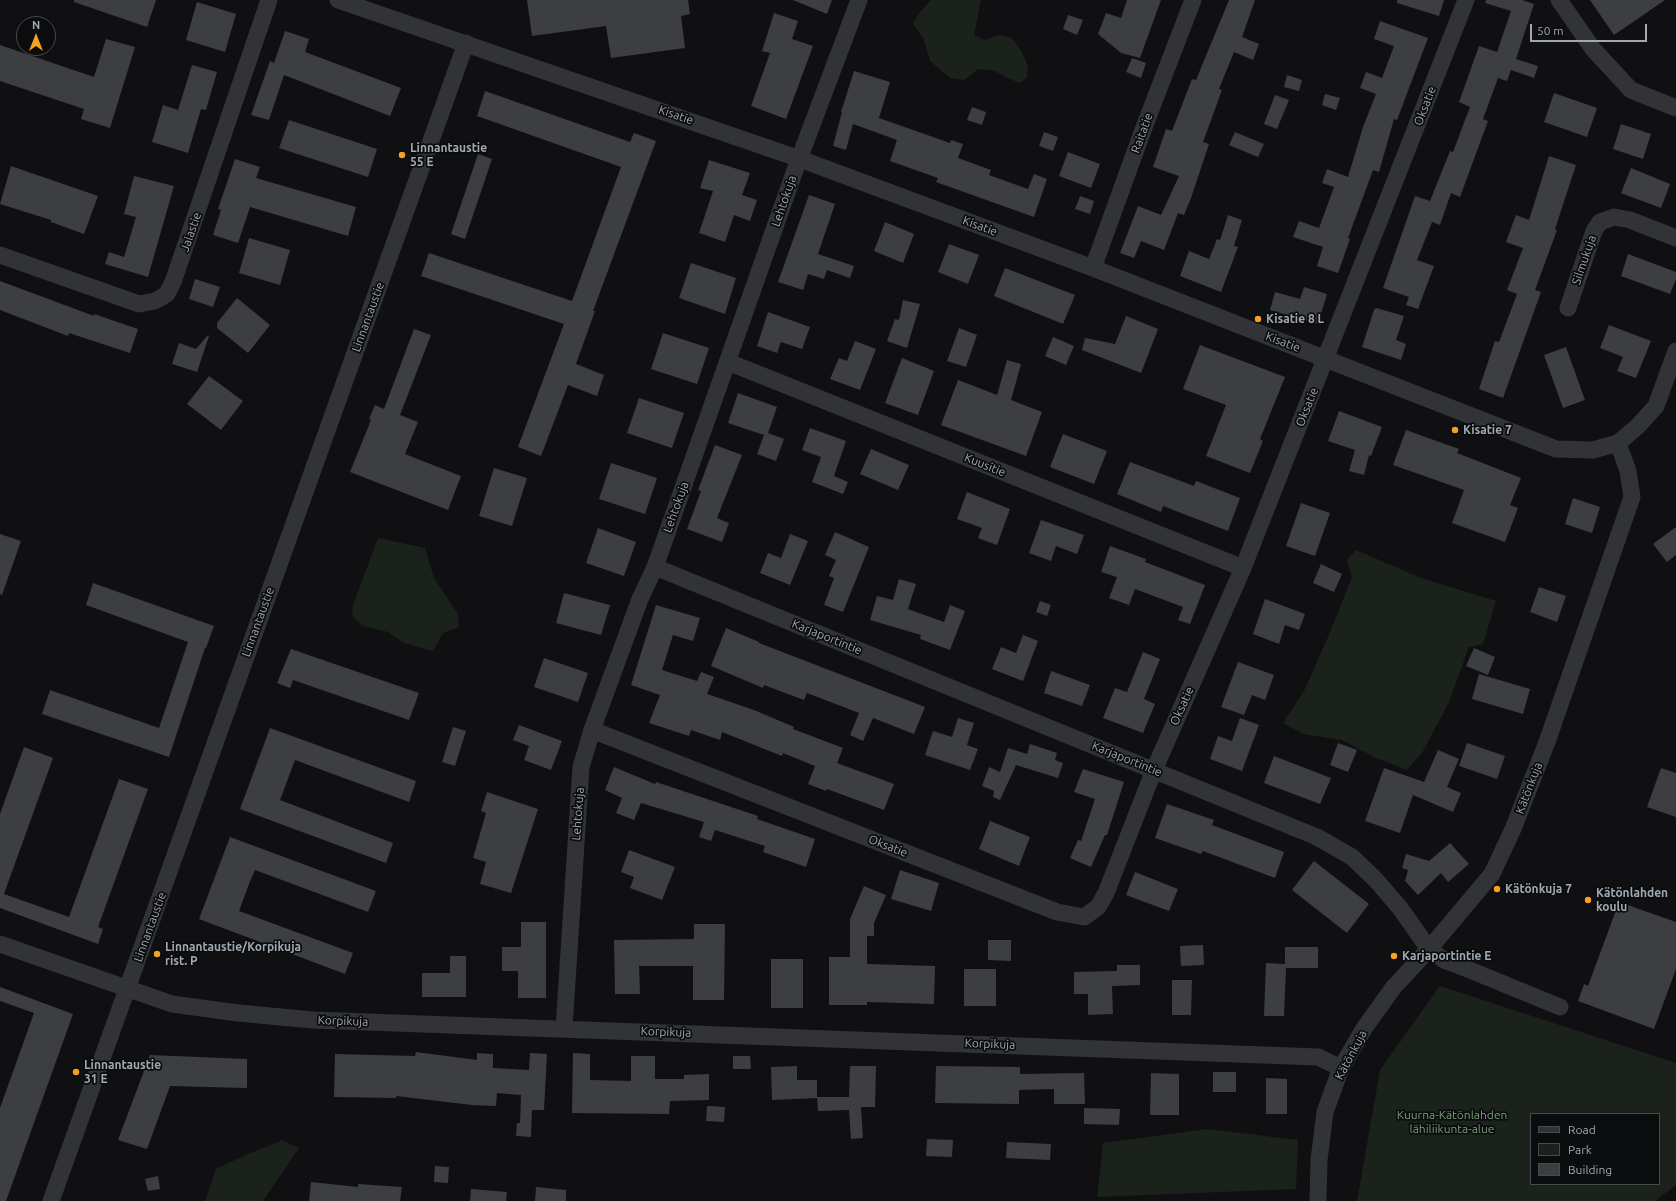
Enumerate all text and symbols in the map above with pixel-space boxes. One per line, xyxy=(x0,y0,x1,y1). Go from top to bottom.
north arrow xyxy=(16,16,56,56)
scale bar xyxy=(1532,16,1649,42)
text: N xyxy=(32,19,40,31)
text: 50 m xyxy=(1537,24,1564,37)
street label: Oksatie xyxy=(1411,84,1439,128)
street label: Kisatie xyxy=(657,102,695,128)
street label: Raitatie xyxy=(1128,111,1156,155)
place label: Linnantaustie 55 E xyxy=(410,141,487,169)
marker: Linnantaustie 55 E xyxy=(397,150,407,160)
street label: Lehtokuja xyxy=(769,173,799,229)
street label: Jalastie xyxy=(178,210,204,254)
street label: Kisatie xyxy=(961,213,999,239)
street label: Silmukuja xyxy=(1569,233,1599,287)
street label: Linnantaustie xyxy=(349,280,387,354)
place label: Kisatie 8 L xyxy=(1266,312,1324,326)
marker: Kisatie 8 L xyxy=(1253,314,1263,324)
street label: Kisatie xyxy=(1264,329,1302,355)
street label: Oksatie xyxy=(1293,385,1321,429)
place label: Kisatie 7 xyxy=(1463,423,1512,437)
marker: Kisatie 7 xyxy=(1450,425,1460,435)
street label: Kuusitie xyxy=(962,450,1008,480)
street label: Lehtokuja xyxy=(660,480,692,534)
street label: Linnantaustie xyxy=(239,585,277,659)
street label: Karjaportintie xyxy=(790,616,864,658)
street label: Oksatie xyxy=(1167,684,1197,728)
street label: Karjaportintie xyxy=(1090,738,1164,780)
street label: Kätönkuja xyxy=(1513,760,1545,816)
street label: Lehtokuja xyxy=(569,787,587,841)
street label: Oksatie xyxy=(866,832,910,860)
place label: Kätönkuja 7 xyxy=(1505,882,1572,896)
marker: Kätönkuja 7 xyxy=(1492,884,1502,894)
place label: Kätönlahden koulu xyxy=(1596,886,1668,914)
street label: Linnantaustie xyxy=(131,890,169,964)
marker: Kätönlahden koulu xyxy=(1583,895,1593,905)
place label: Linnantaustie/Korpikuja rist. P xyxy=(165,940,301,968)
marker: Linnantaustie/Korpikuja rist. P xyxy=(152,949,162,959)
place label: Karjaportintie E xyxy=(1402,949,1491,963)
marker: Karjaportintie E xyxy=(1389,951,1399,961)
street label: Korpikuja xyxy=(317,1013,369,1029)
street label: Korpikuja xyxy=(640,1024,692,1040)
street label: Kätönkuja xyxy=(1332,1028,1370,1082)
street label: Korpikuja xyxy=(964,1036,1016,1052)
place label: Linnantaustie 31 E xyxy=(84,1058,161,1086)
marker: Linnantaustie 31 E xyxy=(71,1067,81,1077)
park label: Kuurna-Kätönlahden lähiliikunta-alue xyxy=(1397,1108,1507,1136)
legend xyxy=(1530,1113,1660,1185)
text: Road xyxy=(1568,1123,1596,1136)
text: Park xyxy=(1568,1143,1592,1156)
text: Building xyxy=(1568,1163,1612,1176)

